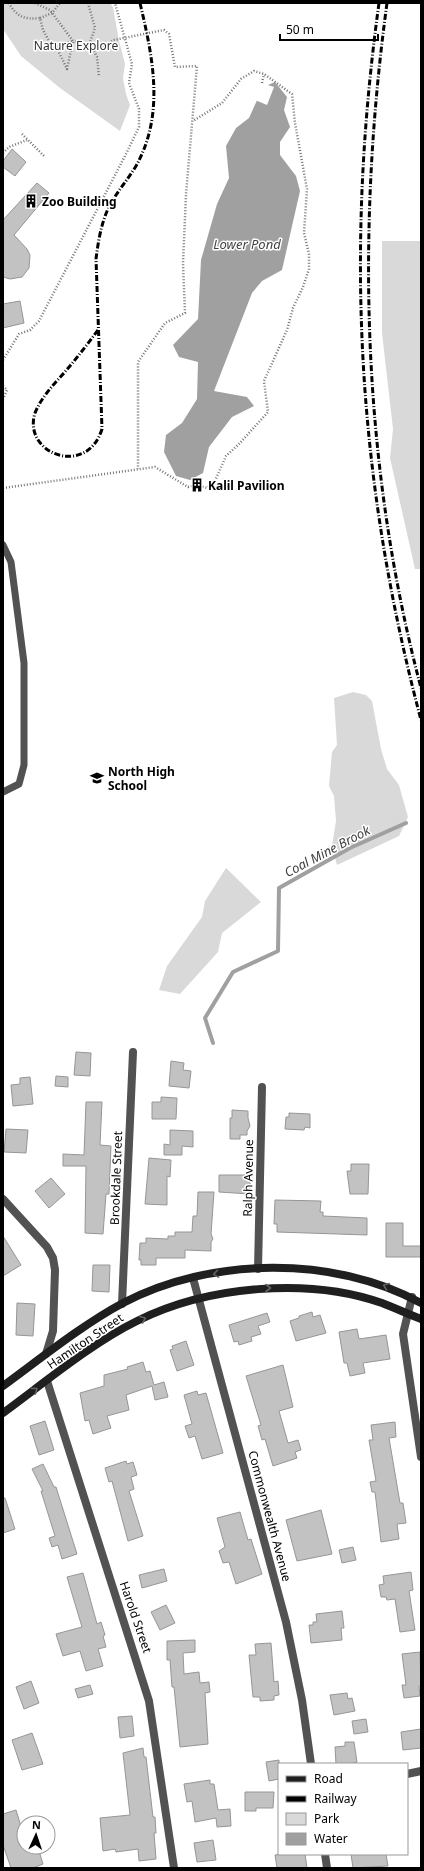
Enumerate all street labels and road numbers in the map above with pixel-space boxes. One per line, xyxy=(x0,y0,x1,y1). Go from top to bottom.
street label: Brookdale Street xyxy=(106,1130,126,1225)
street label: Ralph Avenue xyxy=(239,1139,257,1217)
street label: Hamilton Street xyxy=(43,1309,127,1373)
street label: Commonwealth Avenue xyxy=(244,1449,296,1584)
street label: Harold Street xyxy=(116,1579,156,1656)

